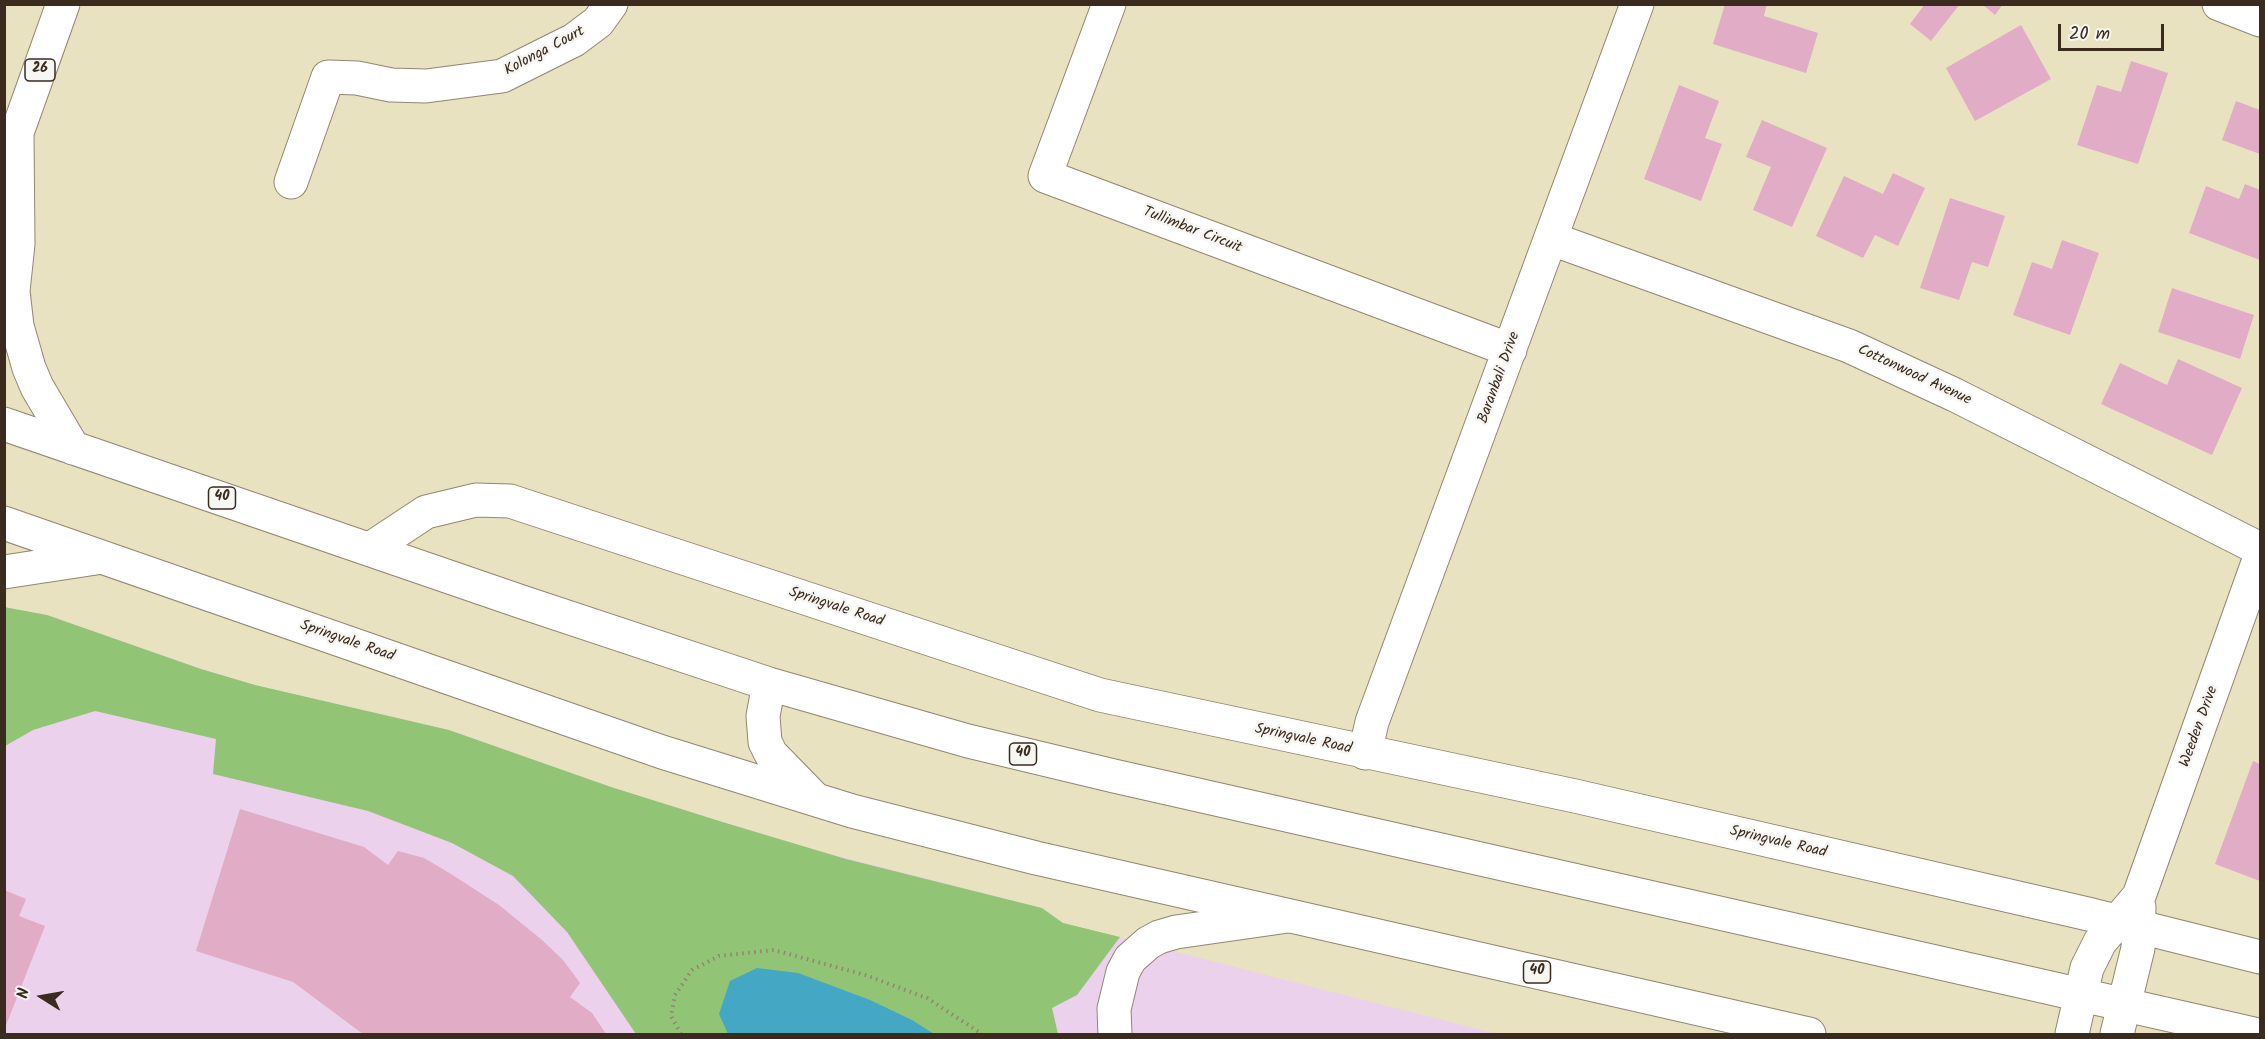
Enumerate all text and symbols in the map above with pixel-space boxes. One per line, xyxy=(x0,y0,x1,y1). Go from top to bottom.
scale bar xyxy=(2061,12,2168,50)
text: 20 m xyxy=(2069,20,2110,49)
street label: Kolonga Court xyxy=(502,23,588,81)
road number: 26 xyxy=(25,59,55,81)
street label: Tullimbar Circuit xyxy=(1140,204,1244,258)
street label: Baranbali Drive xyxy=(1475,330,1525,426)
street label: Cottonwood Avenue xyxy=(1854,342,1974,410)
road number: 40 xyxy=(208,487,236,509)
street label: Springvale Road xyxy=(786,584,886,632)
street label: Springvale Road xyxy=(297,617,397,667)
street label: Weeden Drive xyxy=(2177,684,2223,770)
street label: Springvale Road xyxy=(1253,721,1353,759)
road number: 40 xyxy=(1010,743,1036,765)
street label: Springvale Road xyxy=(1728,823,1828,863)
road number: 40 xyxy=(1524,961,1550,983)
north arrow xyxy=(12,967,72,1027)
text: N xyxy=(11,986,37,1001)

